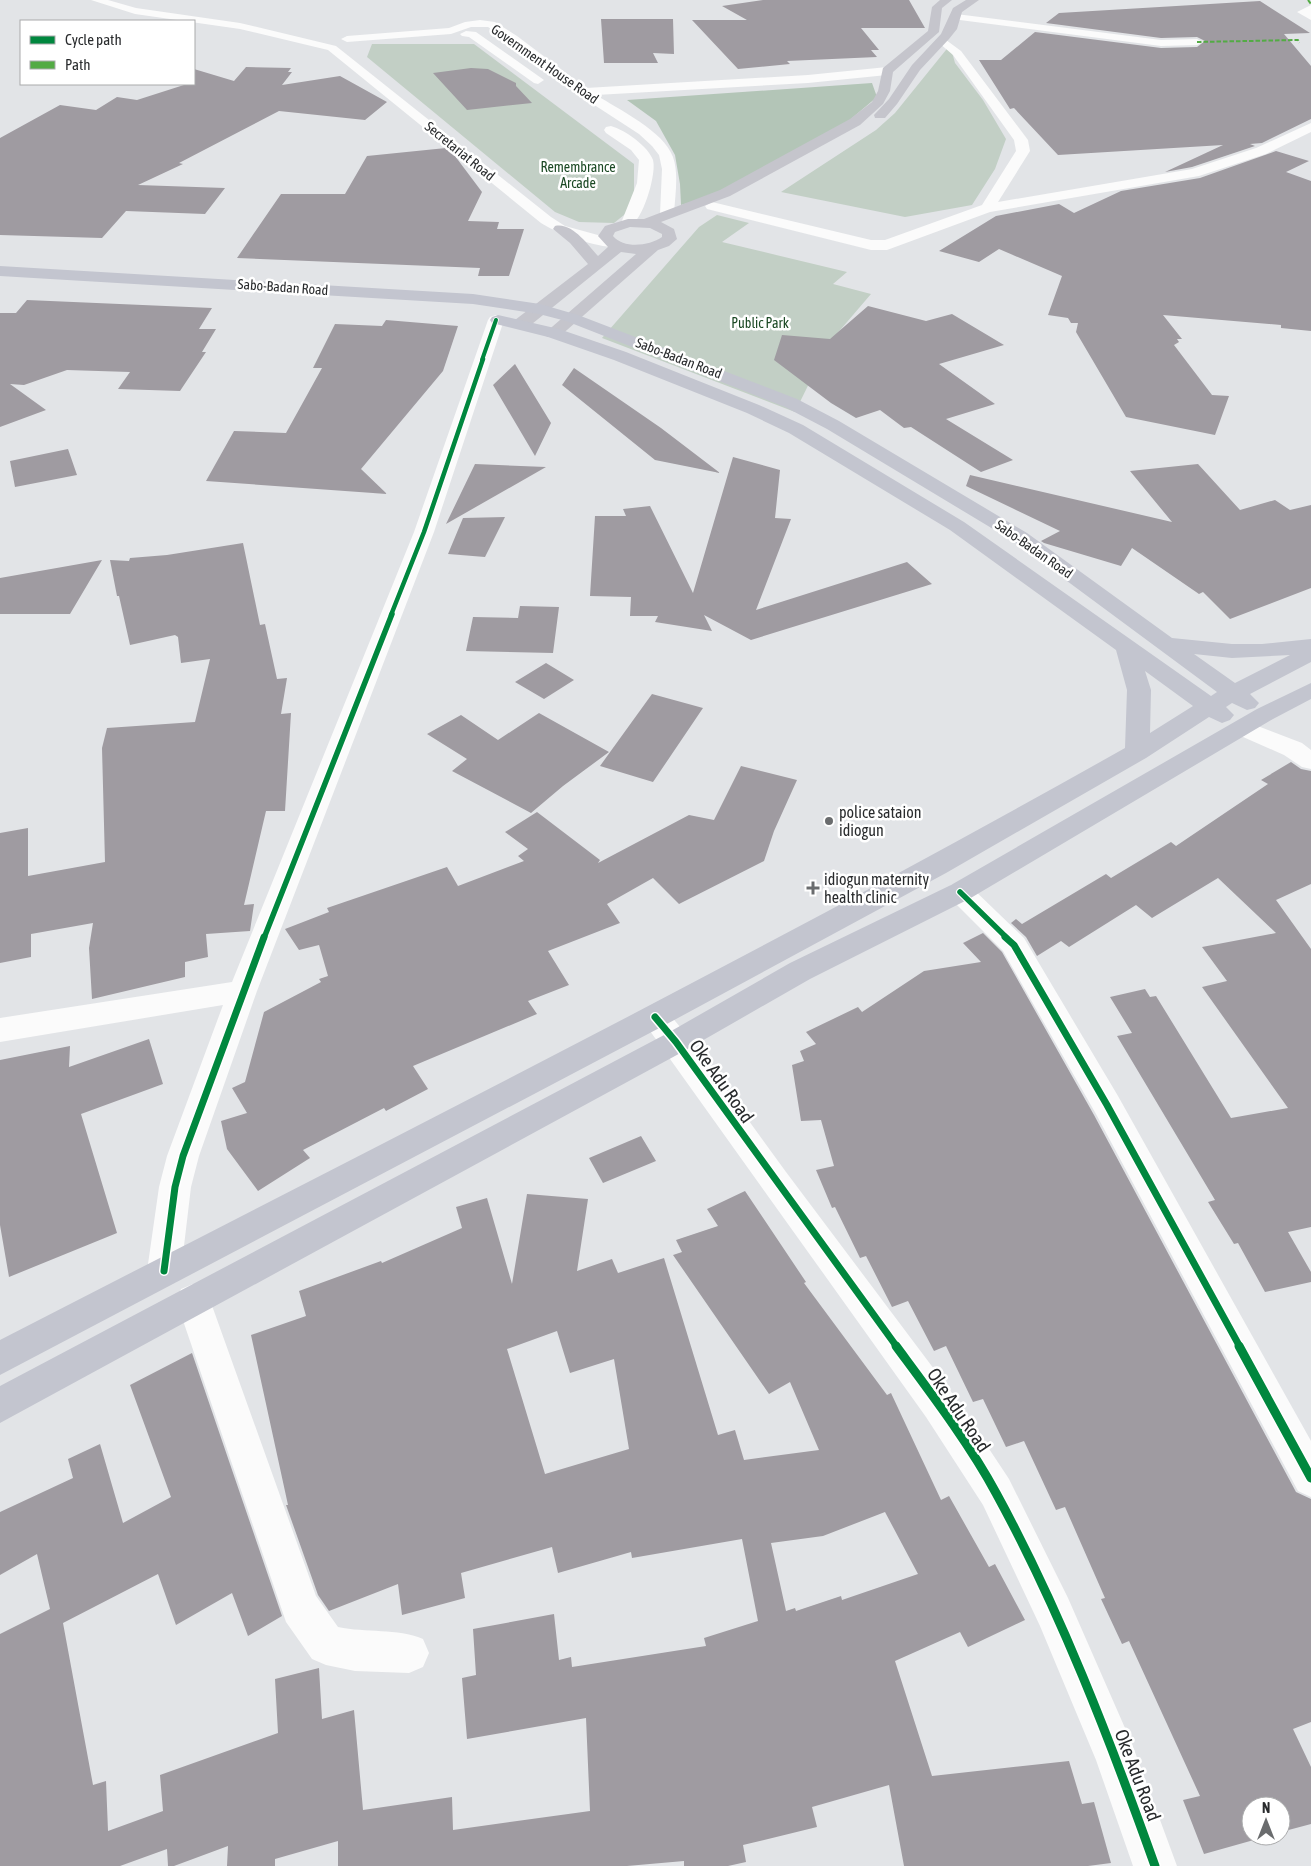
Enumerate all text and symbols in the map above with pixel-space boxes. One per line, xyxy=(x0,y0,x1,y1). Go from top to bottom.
legend xyxy=(20,20,195,85)
street label: Government House Road xyxy=(488,21,602,107)
text: Cycle path xyxy=(65,31,122,48)
text: Path xyxy=(65,56,91,73)
street label: Secretariat Road xyxy=(422,118,498,184)
park label: Remembrance Arcade xyxy=(540,159,616,191)
street label: Sabo-Badan Road xyxy=(237,276,329,298)
park label: Public Park xyxy=(731,315,789,331)
street label: Sabo-Badan Road xyxy=(634,334,724,382)
street label: Sabo-Badan Road xyxy=(992,516,1076,582)
place label: police sataion idiogun xyxy=(839,803,922,840)
marker: police sataion idiogun xyxy=(823,815,835,827)
place label: idiogun maternity health clinic xyxy=(824,870,929,906)
marker: idiogun maternity health clinic xyxy=(806,881,820,895)
street label: Oke Adu Road xyxy=(685,1035,759,1127)
street label: Oke Adu Road xyxy=(923,1364,995,1456)
street label: Oke Adu Road xyxy=(1110,1726,1166,1824)
north arrow xyxy=(1241,1796,1291,1846)
text: N xyxy=(1262,1800,1270,1816)

